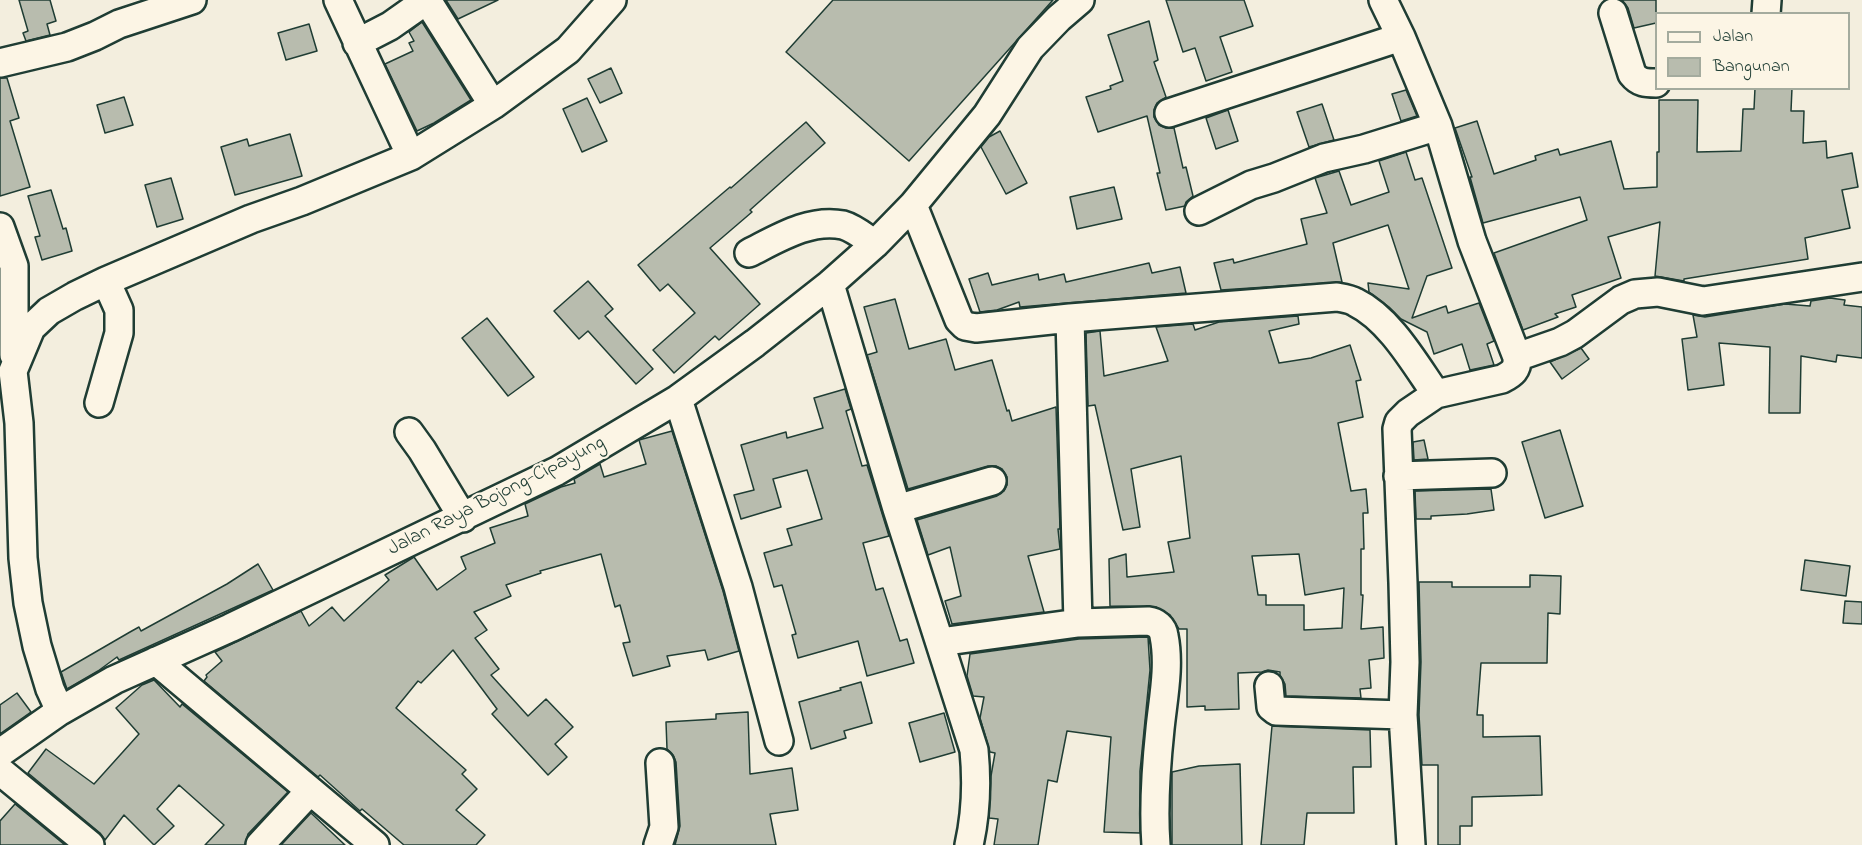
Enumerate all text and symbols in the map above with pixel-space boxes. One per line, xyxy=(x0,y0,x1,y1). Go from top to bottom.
legend xyxy=(1655,12,1850,90)
text: Jalan xyxy=(1713,24,1753,50)
text: Bangunan xyxy=(1713,54,1790,80)
street label: Jalan Raya Bojong-Cipayung xyxy=(385,432,609,562)

